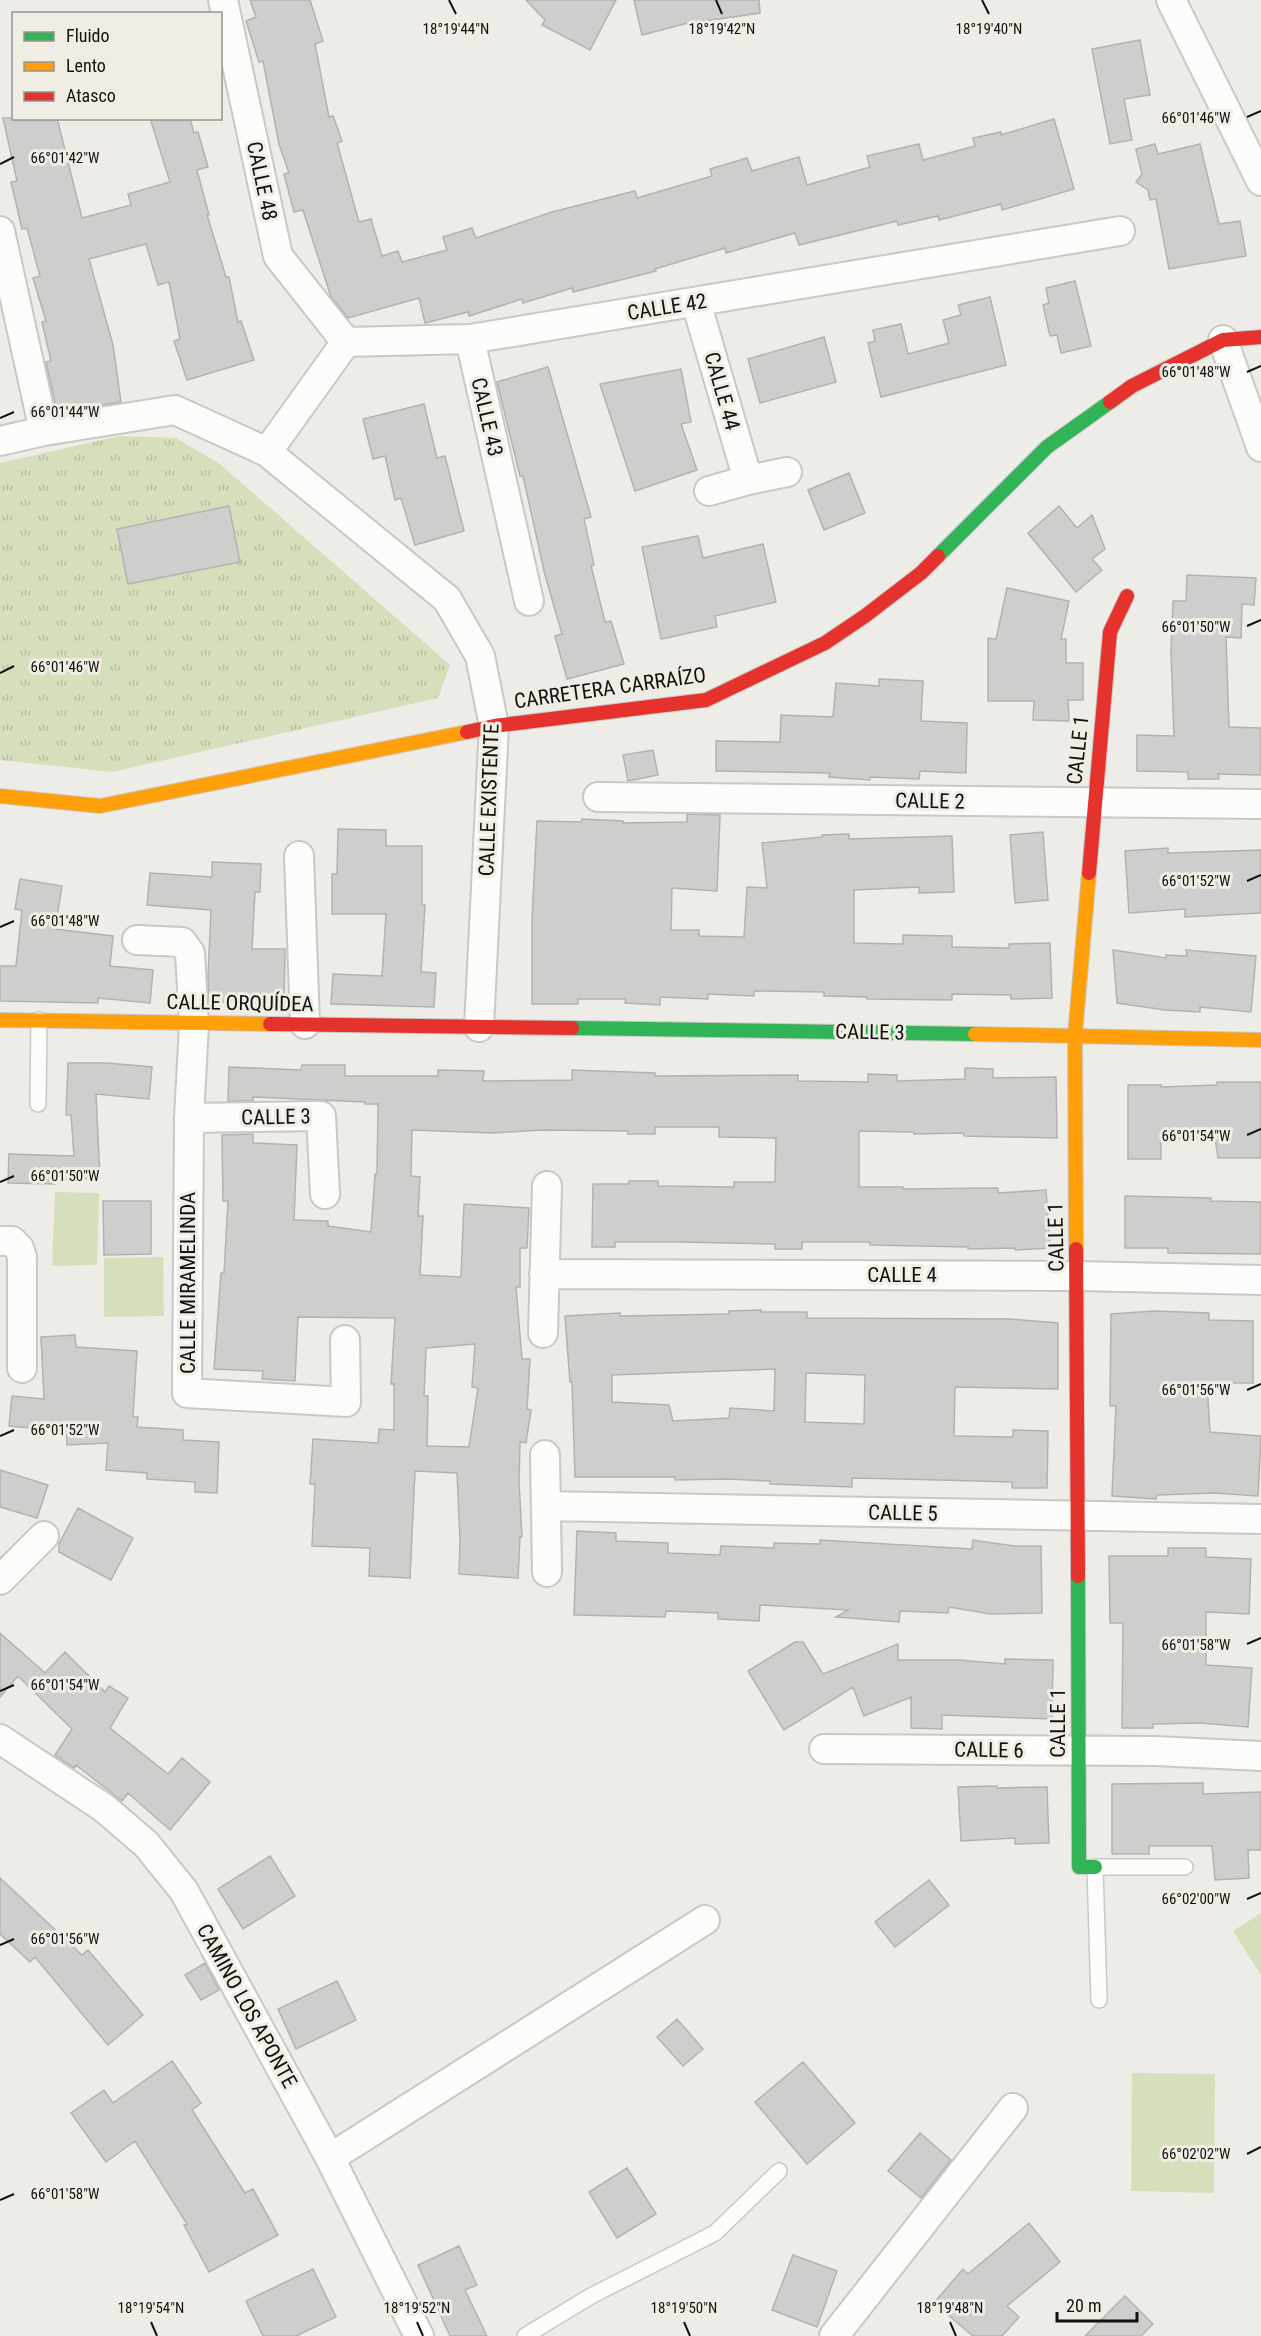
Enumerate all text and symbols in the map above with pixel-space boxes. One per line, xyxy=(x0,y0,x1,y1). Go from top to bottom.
legend xyxy=(12,12,222,120)
text: 18°19'44"N xyxy=(423,20,489,38)
text: 18°19'42"N xyxy=(689,20,755,38)
text: 18°19'40"N xyxy=(956,20,1022,38)
text: Fluido xyxy=(66,25,110,46)
text: Lento xyxy=(66,55,106,76)
text: Atasco xyxy=(66,85,116,106)
text: 66°01'46"W xyxy=(1162,109,1231,127)
street label: CALLE 48 xyxy=(242,139,282,223)
text: 66°01'42"W xyxy=(31,149,100,167)
street label: CALLE 42 xyxy=(626,289,708,325)
street label: CALLE 44 xyxy=(699,349,745,433)
text: 66°01'48"W xyxy=(1162,363,1231,381)
street label: CALLE 43 xyxy=(466,375,508,459)
text: 66°01'44"W xyxy=(31,403,100,421)
text: 66°01'50"W xyxy=(1162,618,1231,636)
text: 66°01'46"W xyxy=(31,658,100,676)
street label: CARRETERA CARRAÍZO xyxy=(513,663,707,713)
street label: CALLE 1 xyxy=(1062,714,1094,786)
street label: CALLE EXISTENTE xyxy=(474,723,504,877)
street label: CALLE 2 xyxy=(895,788,965,814)
text: 66°01'52"W xyxy=(1162,872,1231,890)
text: 66°01'48"W xyxy=(31,912,100,930)
street label: CALLE ORQUÍDEA xyxy=(166,990,314,1016)
street label: CALLE 3 xyxy=(835,1019,905,1045)
street label: CALLE 3 xyxy=(241,1104,311,1130)
text: 66°01'54"W xyxy=(1162,1127,1231,1145)
text: 66°01'50"W xyxy=(31,1167,100,1185)
street label: CALLE MIRAMELINDA xyxy=(176,1192,200,1374)
street label: CALLE 1 xyxy=(1043,1202,1069,1272)
street label: CALLE 4 xyxy=(867,1263,937,1287)
text: 66°01'56"W xyxy=(1162,1381,1231,1399)
text: 66°01'52"W xyxy=(31,1421,100,1439)
street label: CALLE 5 xyxy=(868,1500,938,1526)
text: 66°01'58"W xyxy=(1162,1636,1231,1654)
text: 66°01'54"W xyxy=(31,1676,100,1694)
street label: CALLE 1 xyxy=(1046,1688,1070,1758)
street label: CALLE 6 xyxy=(954,1737,1024,1763)
text: 66°02'00"W xyxy=(1162,1890,1231,1908)
street label: CAMINO LOS APONTE xyxy=(192,1920,302,2092)
text: 66°01'56"W xyxy=(31,1930,100,1948)
text: 66°02'02"W xyxy=(1162,2145,1231,2163)
text: 66°01'58"W xyxy=(31,2185,100,2203)
scale bar xyxy=(1057,2285,1136,2323)
text: 20 m xyxy=(1066,2295,1101,2316)
text: 18°19'54"N xyxy=(118,2299,184,2317)
text: 18°19'52"N xyxy=(384,2299,450,2317)
text: 18°19'50"N xyxy=(651,2299,717,2317)
text: 18°19'48"N xyxy=(917,2299,983,2317)

